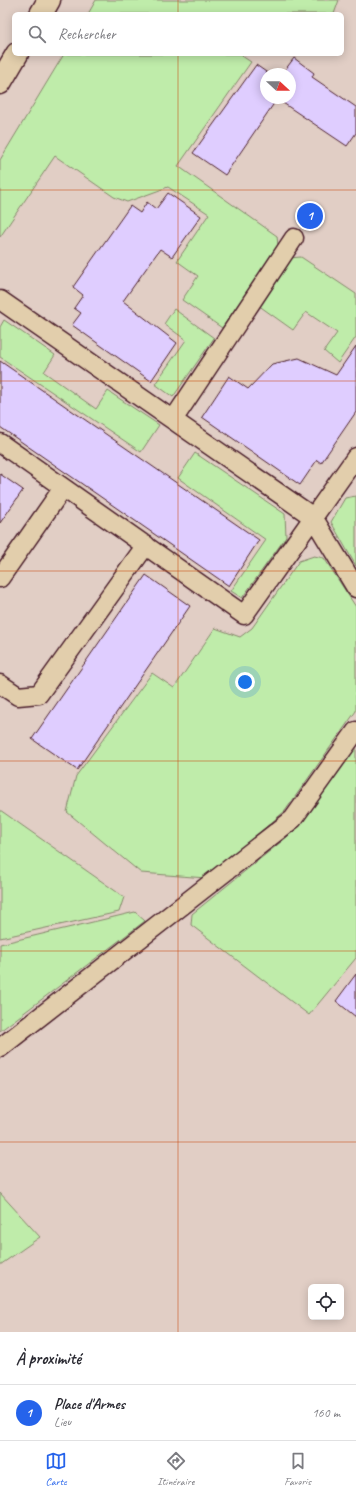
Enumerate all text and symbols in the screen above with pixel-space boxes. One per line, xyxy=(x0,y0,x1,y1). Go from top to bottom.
search box xyxy=(12,12,344,56)
icon: search xyxy=(26,23,48,45)
text: Rechercher xyxy=(58,25,116,44)
north arrow xyxy=(260,68,296,104)
pin: 1 xyxy=(297,201,323,231)
your location xyxy=(235,672,255,692)
map controls xyxy=(308,1284,344,1320)
button: locate xyxy=(308,1284,344,1320)
text: À proximité xyxy=(16,1348,81,1369)
text: Place d'Armes xyxy=(54,1395,125,1414)
text: 1 xyxy=(26,1405,32,1421)
text: 160 m xyxy=(312,1405,340,1421)
text: Lieu xyxy=(54,1414,71,1430)
tab: Carte xyxy=(45,1450,67,1488)
tab: Itinéraire xyxy=(157,1450,194,1488)
tab: Favoris xyxy=(284,1450,311,1488)

